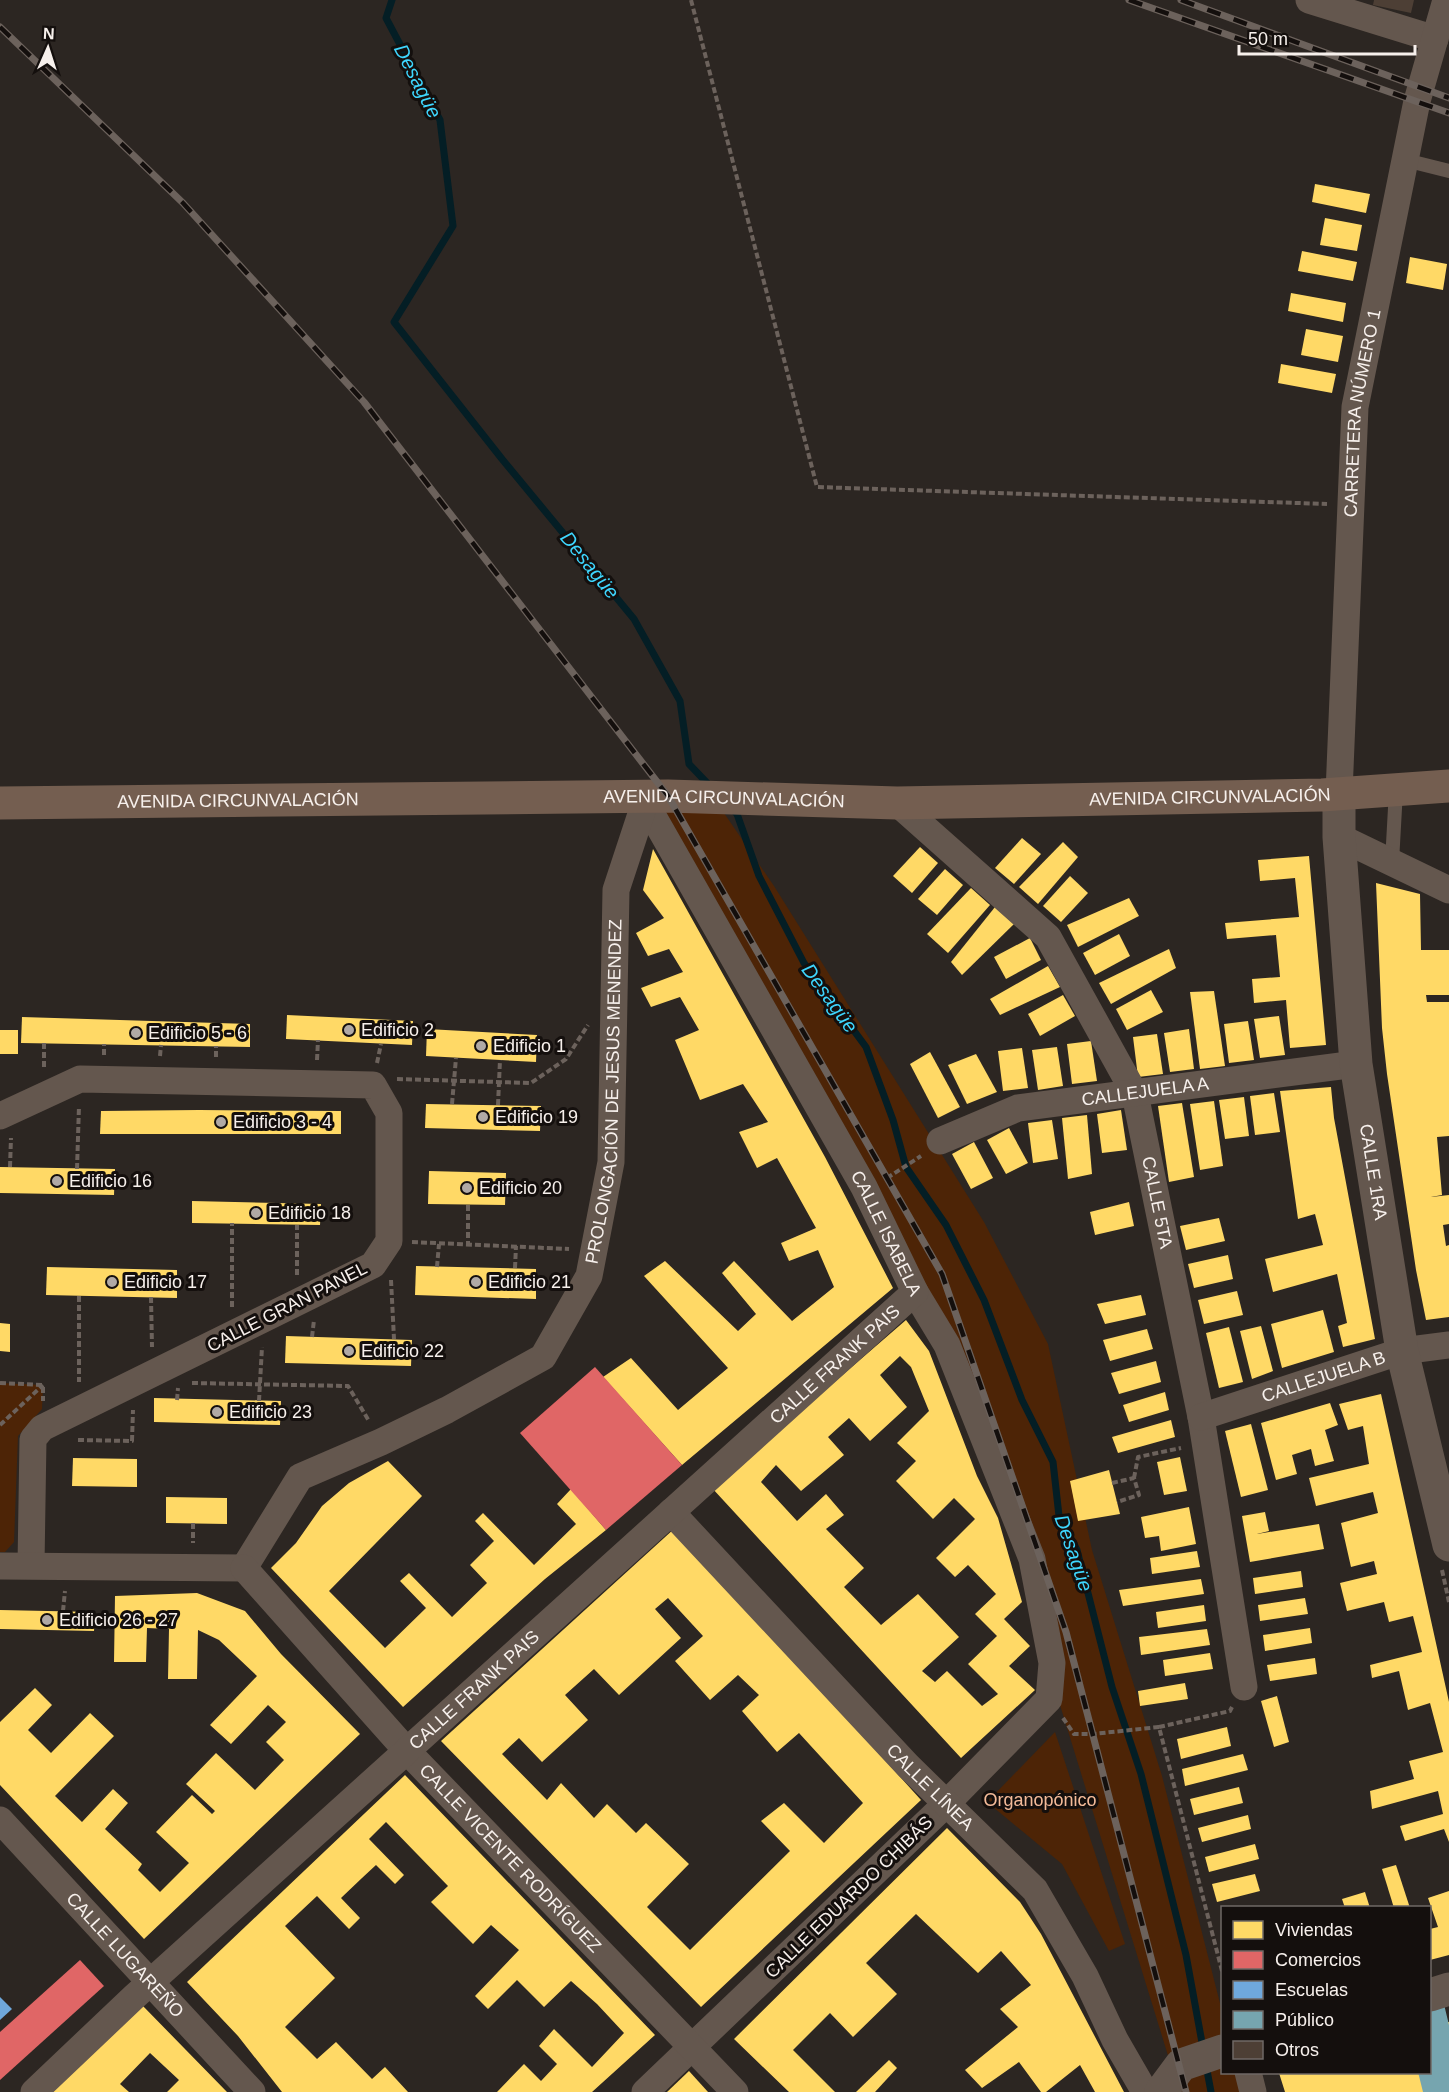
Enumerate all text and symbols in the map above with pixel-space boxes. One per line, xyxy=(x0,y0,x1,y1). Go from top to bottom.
north arrow xyxy=(18,18,78,78)
scale bar xyxy=(1239,18,1414,56)
text: N xyxy=(43,25,55,42)
text: 50 m xyxy=(1248,29,1288,49)
water label: Desagüe xyxy=(390,40,446,122)
street label: CARRETERA NÚMERO 1 xyxy=(1340,307,1385,518)
water label: Desagüe xyxy=(556,527,624,603)
street label: AVENIDA CIRCUNVALACIÓN xyxy=(1089,784,1331,809)
street label: AVENIDA CIRCUNVALACIÓN xyxy=(603,786,845,811)
street label: AVENIDA CIRCUNVALACIÓN xyxy=(117,788,359,812)
street label: PROLONGACIÓN DE JESUS MENENDEZ xyxy=(582,919,625,1266)
water label: Desagüe xyxy=(798,959,862,1037)
place label: Edificio 2 xyxy=(361,1020,434,1040)
place label: Edificio 5 - 6 xyxy=(148,1023,247,1043)
marker: Edificio 2 xyxy=(342,1023,356,1037)
marker: Edificio 5 - 6 xyxy=(129,1026,143,1040)
place label: Edificio 1 xyxy=(493,1036,566,1056)
marker: Edificio 1 xyxy=(474,1039,488,1053)
street label: CALLEJUELA A xyxy=(1080,1073,1210,1110)
place label: Edificio 19 xyxy=(495,1107,578,1127)
marker: Edificio 19 xyxy=(476,1110,490,1124)
place label: Edificio 3 - 4 xyxy=(233,1112,332,1132)
marker: Edificio 3 - 4 xyxy=(214,1115,228,1129)
street label: CALLE 1RA xyxy=(1356,1122,1391,1222)
street label: CALLE 5TA xyxy=(1138,1154,1176,1250)
street label: CALLE ISABELA xyxy=(847,1167,925,1299)
place label: Edificio 16 xyxy=(69,1171,152,1191)
marker: Edificio 16 xyxy=(50,1174,64,1188)
place label: Edificio 20 xyxy=(479,1178,562,1198)
marker: Edificio 20 xyxy=(460,1181,474,1195)
place label: Edificio 18 xyxy=(268,1203,351,1223)
marker: Edificio 18 xyxy=(249,1206,263,1220)
street label: CALLE GRAN PANEL xyxy=(204,1258,370,1356)
place label: Edificio 17 xyxy=(124,1272,207,1292)
place label: Edificio 21 xyxy=(488,1272,571,1292)
marker: Edificio 17 xyxy=(105,1275,119,1289)
marker: Edificio 21 xyxy=(469,1275,483,1289)
street label: CALLE FRANK PAIS xyxy=(766,1301,904,1428)
place label: Edificio 22 xyxy=(361,1341,444,1361)
marker: Edificio 22 xyxy=(342,1344,356,1358)
street label: CALLEJUELA B xyxy=(1259,1347,1388,1406)
place label: Edificio 23 xyxy=(229,1402,312,1422)
marker: Edificio 23 xyxy=(210,1405,224,1419)
water label: Desagüe xyxy=(1051,1512,1097,1594)
place label: Edificio 26 - 27 xyxy=(59,1610,178,1630)
marker: Edificio 26 - 27 xyxy=(40,1613,54,1627)
street label: CALLE FRANK PAIS xyxy=(405,1626,543,1754)
street label: CALLE LÍNEA xyxy=(883,1740,978,1834)
street label: CALLE VICENTE RODRÍGUEZ xyxy=(415,1760,605,1957)
park label: Organopónico xyxy=(983,1790,1097,1810)
street label: CALLE EDUARDO CHIBÁS xyxy=(761,1812,937,1982)
street label: CALLE LUGAREÑO xyxy=(62,1888,188,2022)
legend xyxy=(1221,1906,1431,2074)
text: Viviendas xyxy=(1275,1920,1353,1940)
text: Comercios xyxy=(1275,1950,1361,1970)
text: Escuelas xyxy=(1275,1980,1348,2000)
text: Público xyxy=(1275,2010,1334,2030)
text: Otros xyxy=(1275,2040,1319,2060)

